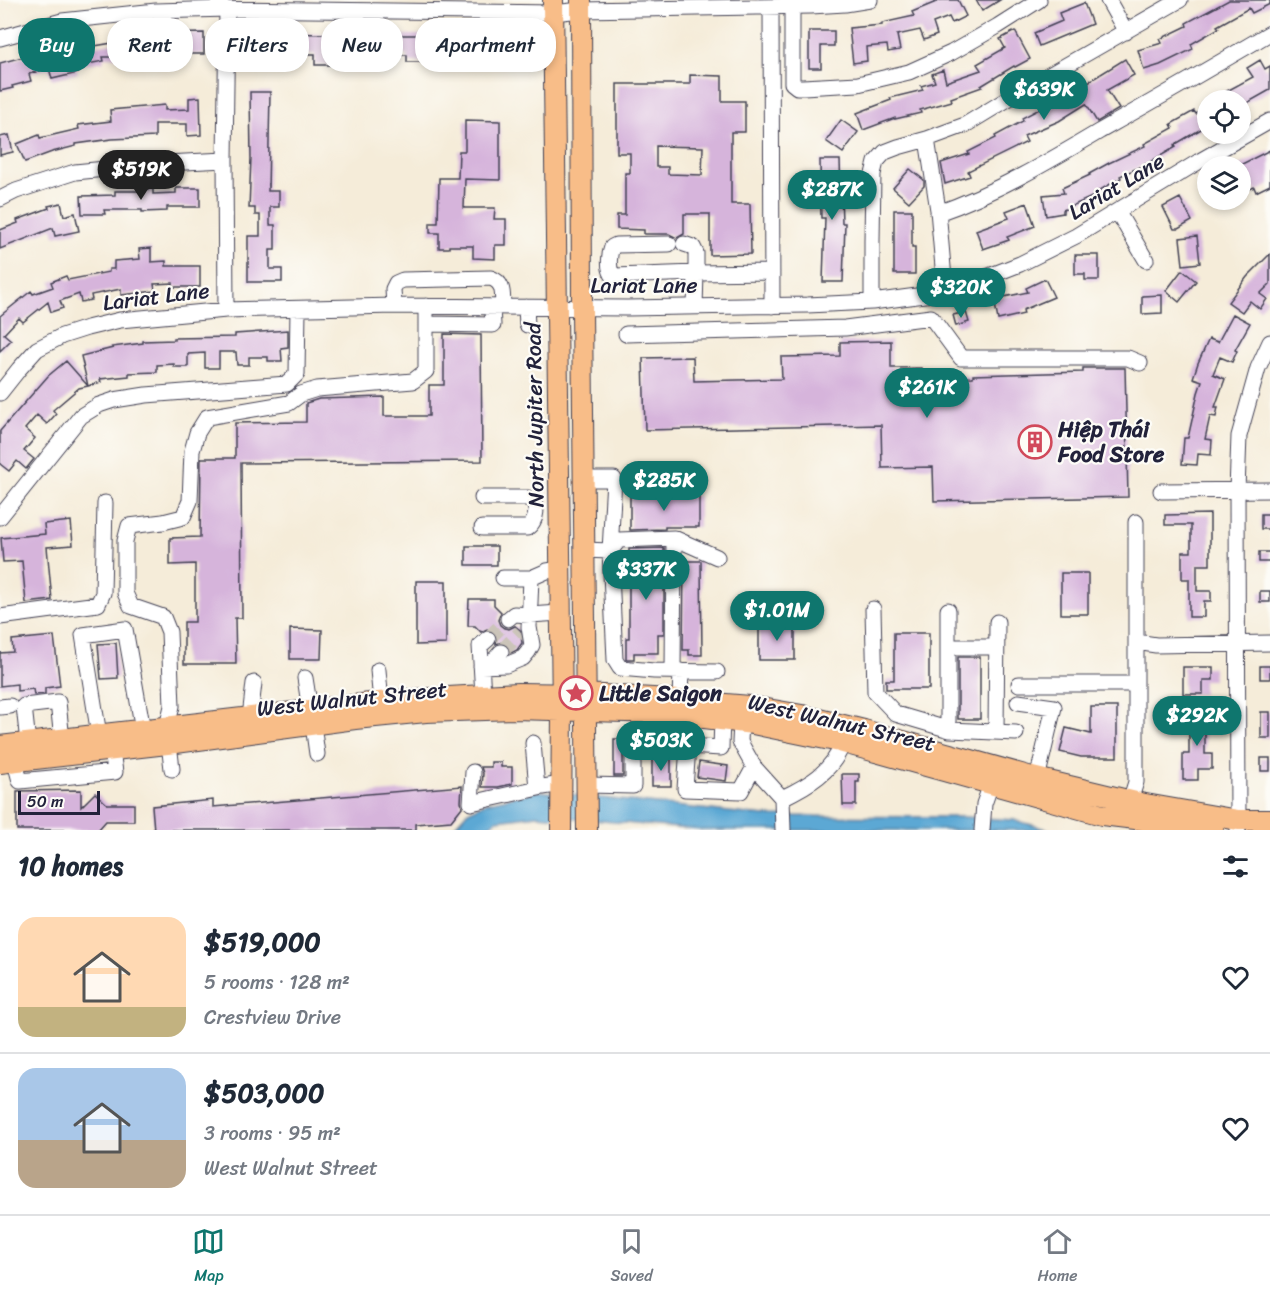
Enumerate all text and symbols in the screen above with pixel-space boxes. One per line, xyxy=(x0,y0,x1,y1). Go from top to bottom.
chip: Buy xyxy=(18,18,95,72)
chip: Rent xyxy=(107,18,193,72)
chip: Filters xyxy=(205,18,309,72)
chip: New xyxy=(321,18,403,72)
chip: Apartment xyxy=(415,18,556,72)
pin: $639K xyxy=(1002,70,1086,121)
text: $639K xyxy=(1014,72,1074,107)
map controls xyxy=(1197,90,1251,210)
button: locate xyxy=(1197,90,1251,144)
street label: Lariat Lane xyxy=(1060,142,1172,231)
pin: $519K xyxy=(99,150,183,201)
text: $519K xyxy=(112,152,170,187)
button: layers xyxy=(1197,156,1251,210)
pin: $287K xyxy=(790,170,874,221)
text: $287K xyxy=(802,172,862,207)
street label: Lariat Lane xyxy=(590,266,698,305)
pin: $320K xyxy=(919,268,1003,319)
text: $320K xyxy=(931,270,991,305)
street label: Lariat Lane xyxy=(101,271,212,322)
street label: North Jupiter Road xyxy=(513,321,556,508)
pin: $261K xyxy=(885,368,969,419)
text: $261K xyxy=(898,370,956,405)
place label: Hiệp Thái Food Store xyxy=(1057,410,1165,474)
building icon: Hiệp Thái Food Store xyxy=(1017,424,1053,460)
pin: $285K xyxy=(622,461,706,512)
text: $285K xyxy=(633,463,695,498)
pin: $337K xyxy=(604,550,688,601)
text: $337K xyxy=(617,552,676,587)
pin: $1.01M xyxy=(728,591,826,642)
text: $1.01M xyxy=(744,593,810,628)
street label: West Walnut Street xyxy=(255,669,450,728)
place label: Little Saigon xyxy=(599,674,722,713)
place icon: Little Saigon xyxy=(558,675,594,711)
street label: West Walnut Street xyxy=(744,682,940,763)
pin: $292K xyxy=(1155,696,1239,747)
text: $292K xyxy=(1167,698,1227,733)
pin: $503K xyxy=(619,721,703,772)
text: $503K xyxy=(630,723,692,758)
text: 50 m xyxy=(27,787,63,816)
scale bar xyxy=(18,788,100,816)
text: 10 homes xyxy=(18,843,123,889)
icon: filters xyxy=(1219,850,1252,883)
text: $519,000 xyxy=(204,919,321,965)
icon: home xyxy=(66,941,138,1013)
icon: heart xyxy=(1219,961,1252,994)
text: 5 rooms · 128 m² xyxy=(204,965,350,1000)
text: Crestview Drive xyxy=(204,1000,341,1035)
text: $503,000 xyxy=(204,1070,324,1116)
icon: home xyxy=(66,1092,138,1164)
icon: heart xyxy=(1219,1112,1252,1145)
text: 3 rooms · 95 m² xyxy=(204,1116,341,1151)
text: West Walnut Street xyxy=(204,1151,378,1186)
tab: Map xyxy=(192,1225,225,1290)
tab: Saved xyxy=(610,1225,653,1290)
tab: Home xyxy=(1038,1225,1078,1290)

